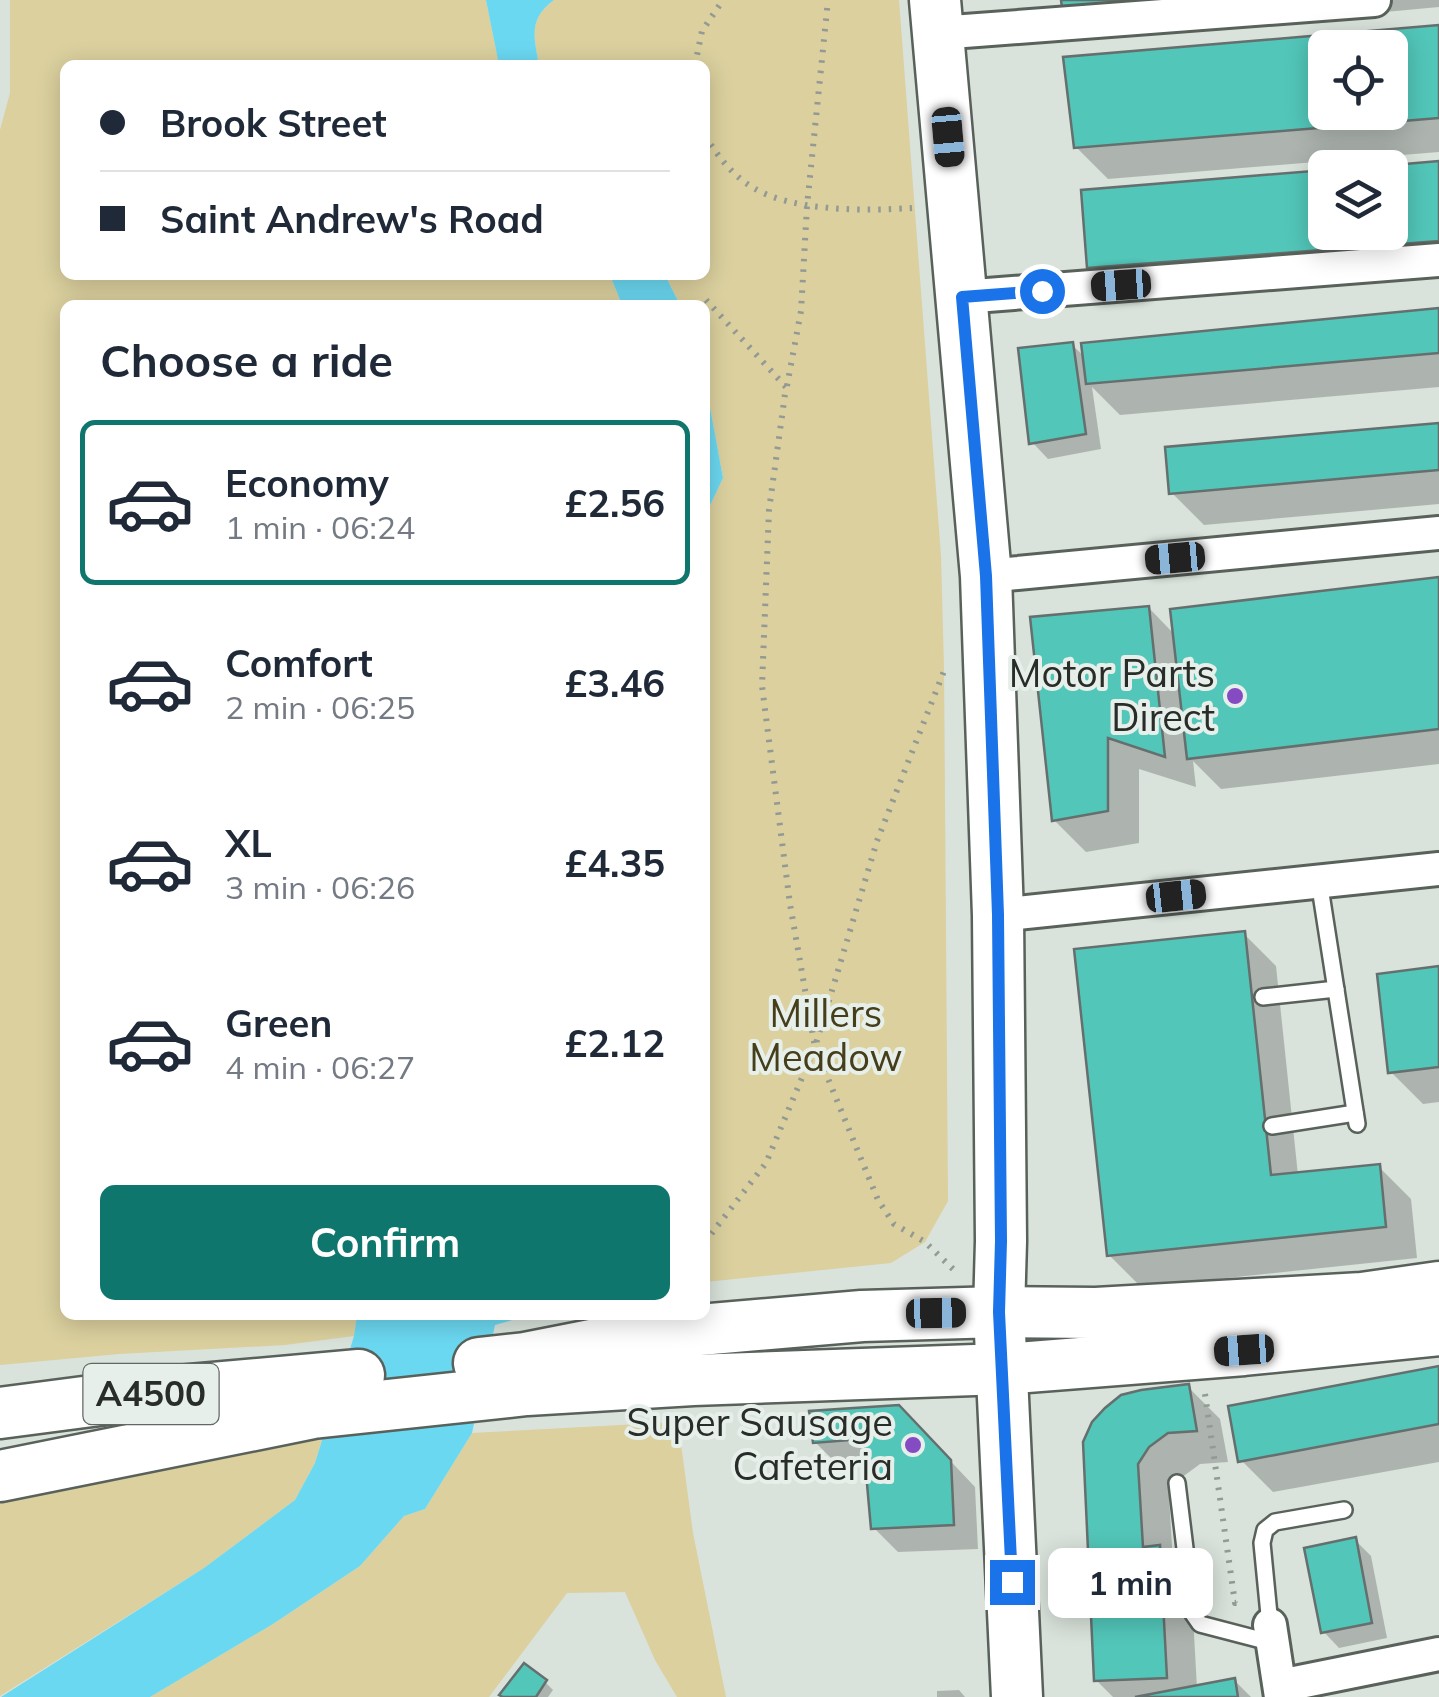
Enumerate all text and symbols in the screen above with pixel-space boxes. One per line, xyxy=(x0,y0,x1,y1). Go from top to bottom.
map controls xyxy=(1308,30,1408,250)
button: locate xyxy=(1308,30,1408,130)
text: Brook Street xyxy=(160,99,387,147)
car xyxy=(930,106,966,168)
button: layers xyxy=(1308,150,1408,250)
text: Saint Andrew's Road xyxy=(160,195,544,243)
car xyxy=(1090,268,1152,302)
route start xyxy=(1020,269,1065,314)
text: Choose a ride xyxy=(100,332,393,388)
icon: car xyxy=(105,458,195,548)
text: Economy xyxy=(225,459,389,507)
text: £2.56 xyxy=(564,479,665,527)
text: 1 min · 06:24 xyxy=(225,507,415,547)
car xyxy=(1144,540,1206,576)
icon: car xyxy=(105,638,195,728)
text: Comfort xyxy=(225,639,373,687)
place label: Motor Parts Direct xyxy=(1009,649,1215,741)
text: £3.46 xyxy=(564,659,665,707)
marker: Motor Parts Direct xyxy=(1224,685,1246,707)
text: 2 min · 06:25 xyxy=(225,687,415,727)
icon: car xyxy=(105,818,195,908)
text: XL xyxy=(225,819,272,867)
text: £4.35 xyxy=(564,839,665,887)
text: 3 min · 06:26 xyxy=(225,867,415,907)
car xyxy=(1145,878,1207,914)
park label: Millers Meadow xyxy=(749,989,903,1081)
icon: car xyxy=(105,998,195,1088)
text: Green xyxy=(225,999,332,1047)
text: £2.12 xyxy=(564,1019,665,1067)
text: 4 min · 06:27 xyxy=(225,1047,415,1087)
button: Confirm xyxy=(100,1185,670,1300)
car xyxy=(906,1297,966,1329)
car xyxy=(1213,1333,1275,1367)
road number: A4500 xyxy=(84,1364,218,1424)
place label: Super Sausage Cafeteria xyxy=(627,1398,893,1490)
marker: Super Sausage Cafeteria xyxy=(902,1434,924,1456)
callout: 1 min xyxy=(1047,1547,1212,1617)
route end xyxy=(990,1560,1035,1605)
text: 1 min xyxy=(1088,1563,1173,1603)

